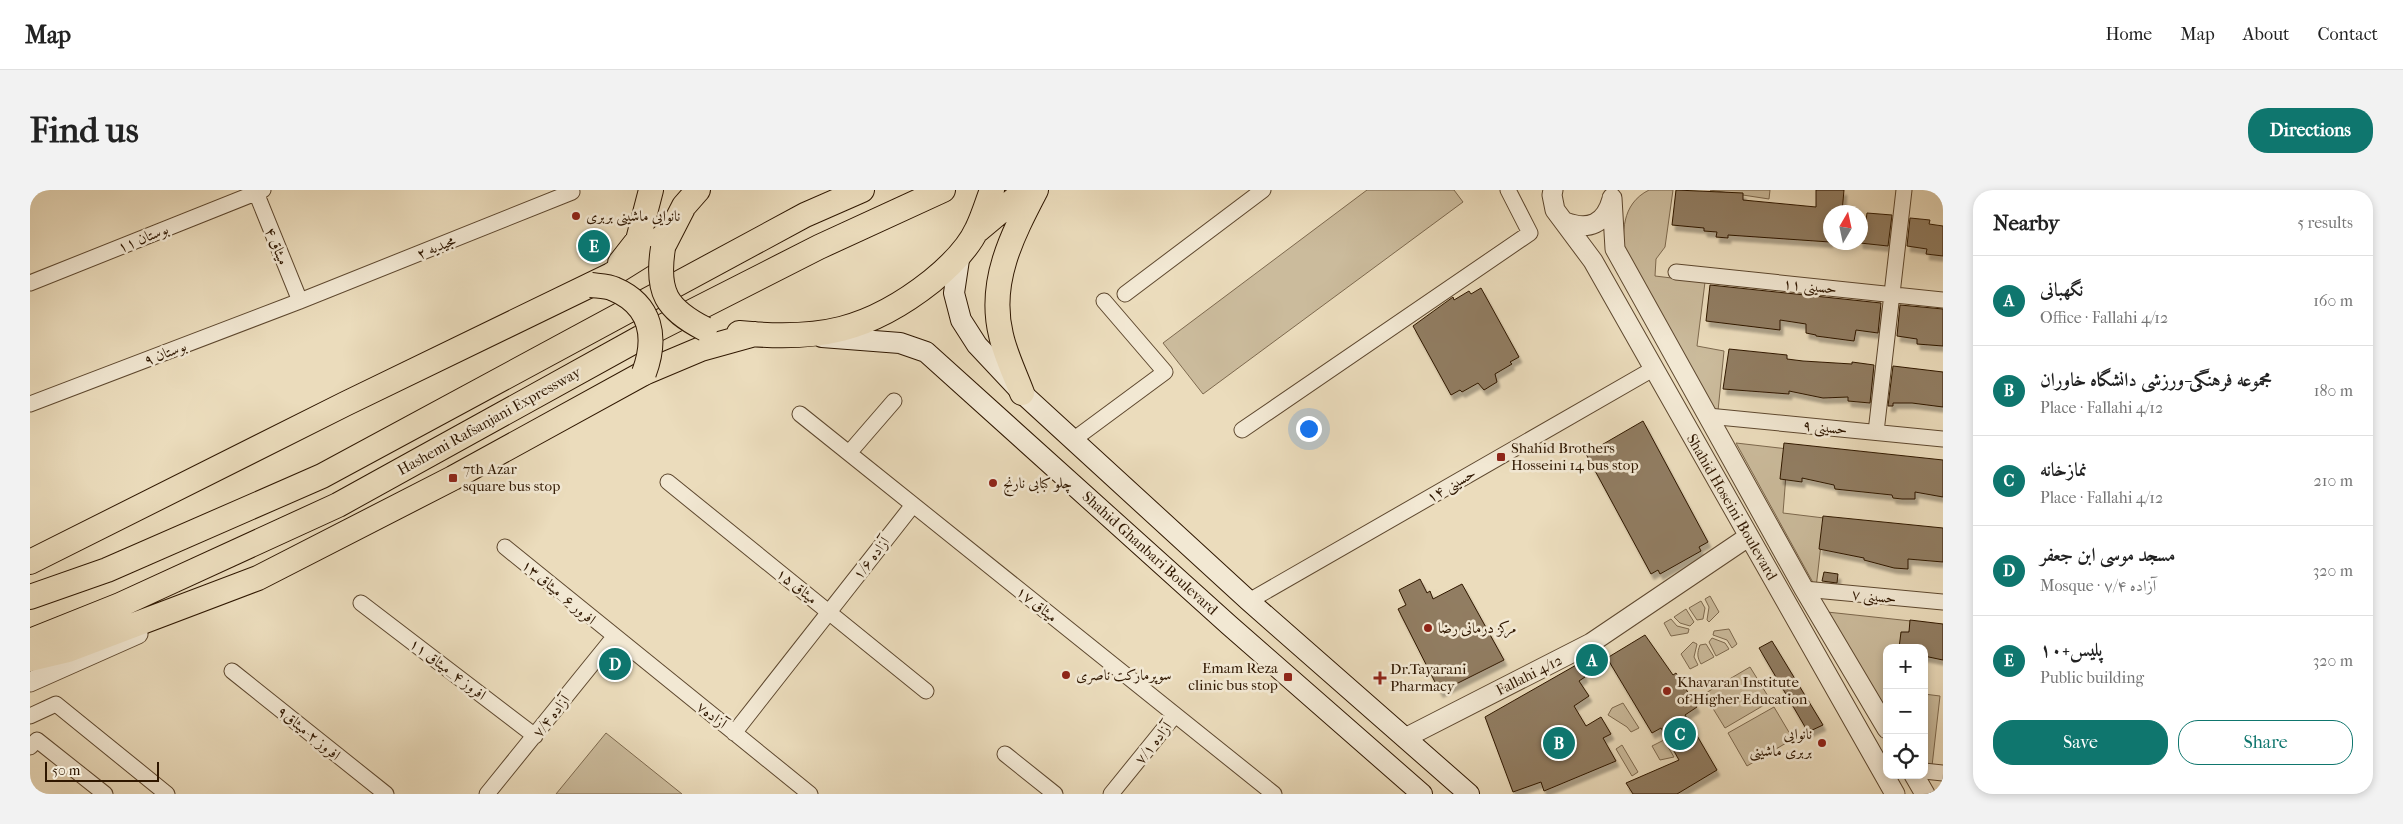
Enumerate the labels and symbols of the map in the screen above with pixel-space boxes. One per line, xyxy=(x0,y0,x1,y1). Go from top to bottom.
north arrow xyxy=(1823,205,1868,250)
place label: نانوایی ماشینی بربری xyxy=(586,207,680,227)
marker: نانوایی ماشینی بربری xyxy=(570,210,582,222)
street label: بوستان ۱۱ xyxy=(115,220,171,256)
street label: میثاق ۴ xyxy=(261,225,293,267)
pin: E xyxy=(578,227,610,265)
street label: مجیدیه ۲ xyxy=(414,231,458,263)
street label: حسینی ۱۱ xyxy=(1782,274,1838,300)
street label: بوستان ۹ xyxy=(141,337,189,369)
street label: Hashemi Rafsanjani Expressway xyxy=(394,362,585,479)
your location xyxy=(1296,416,1322,442)
street label: حسینی ۹ xyxy=(1802,416,1848,440)
street label: Shahid Hoseini Boulevard xyxy=(1683,431,1782,584)
place label: Shahid Brothers Hosseini 14 bus stop xyxy=(1511,439,1639,474)
marker: Shahid Brothers Hosseini 14 bus stop xyxy=(1495,451,1507,463)
place label: 7th Azar square bus stop xyxy=(463,460,560,495)
street label: حسینی ۱۴ xyxy=(1423,464,1480,508)
marker: 7th Azar square bus stop xyxy=(447,472,459,484)
place label: چلو کبابی نارنج xyxy=(1003,474,1072,497)
marker: چلو کبابی نارنج xyxy=(987,477,999,489)
street label: Shahid Ghanbari Boulevard xyxy=(1078,487,1222,619)
street label: آزاده ۱/۶ xyxy=(849,532,894,583)
street label: افرور ۶_میثاق ۱۳ xyxy=(518,556,600,629)
street label: میثاق ۱۵ xyxy=(773,564,821,608)
street label: میثاق ۱۷ xyxy=(1013,582,1061,626)
street label: حسینی ۷ xyxy=(1851,585,1897,609)
place label: مرکز درمانی رضا xyxy=(1438,619,1516,639)
marker: مرکز درمانی رضا xyxy=(1422,622,1434,634)
street label: افروز ۴_میثاق ۱۱ xyxy=(406,634,490,704)
pin: A xyxy=(1576,641,1608,679)
pin: D xyxy=(599,645,631,683)
street label: Fallahi 4/12 xyxy=(1493,651,1565,699)
place label: Emam Reza clinic bus stop xyxy=(1188,659,1279,694)
place label: Dr.Tayarani Pharmacy xyxy=(1390,660,1467,695)
place label: سوپرمارکت ناصری xyxy=(1076,666,1172,685)
marker: سوپرمارکت ناصری xyxy=(1060,669,1072,681)
marker: Emam Reza clinic bus stop xyxy=(1282,671,1294,683)
marker: Dr.Tayarani Pharmacy xyxy=(1374,672,1386,684)
place label: Khavaran Institute of Higher Education xyxy=(1677,673,1808,708)
marker: Khavaran Institute of Higher Education xyxy=(1661,685,1673,697)
street label: آزاده ۷/۴ xyxy=(529,690,575,741)
street label: آزاده۷ xyxy=(693,698,732,733)
street label: افروز ۲-میثاق۹ xyxy=(273,702,344,765)
pin: C xyxy=(1664,715,1696,753)
street label: آزاده ۷/۱ xyxy=(1131,717,1177,768)
pin: B xyxy=(1543,724,1575,762)
place label: نانوایی بربری ماشینی xyxy=(1749,725,1812,762)
marker: نانوایی بربری ماشینی xyxy=(1816,737,1828,749)
scale bar xyxy=(45,759,159,782)

